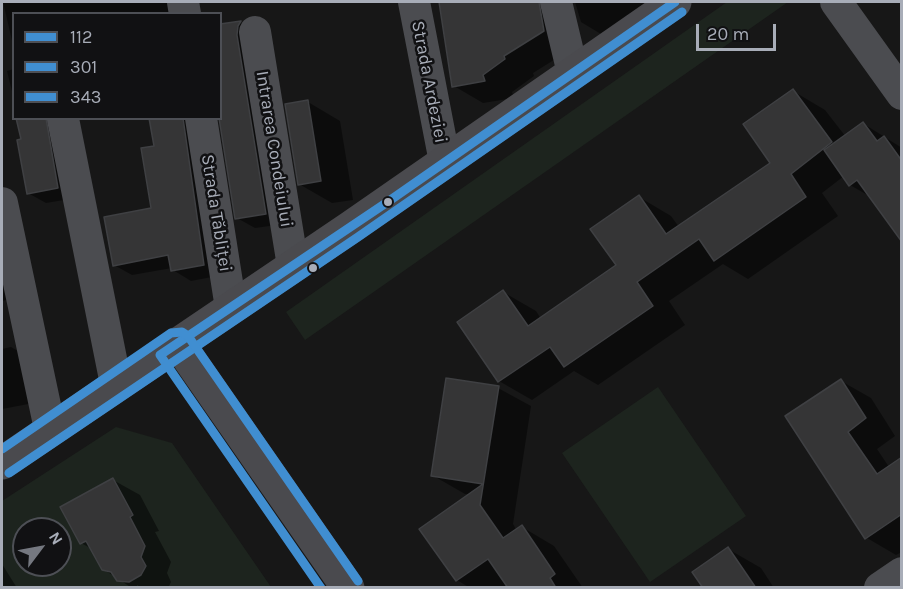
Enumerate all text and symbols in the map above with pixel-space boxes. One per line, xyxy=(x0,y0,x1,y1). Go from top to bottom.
legend xyxy=(12,12,222,120)
scale bar xyxy=(699,12,778,50)
street label: Strada Ardeziei xyxy=(407,19,451,145)
text: 20 m xyxy=(707,23,749,45)
text: 112 xyxy=(70,26,92,48)
text: 301 xyxy=(70,56,97,78)
street label: Intrarea Condeiului xyxy=(251,69,297,229)
text: 343 xyxy=(70,86,101,108)
street label: Strada Tăbliței xyxy=(196,153,236,273)
unlabelled marker xyxy=(382,196,394,208)
unlabelled marker xyxy=(307,262,319,274)
north arrow xyxy=(12,517,72,577)
text: N xyxy=(45,528,67,548)

